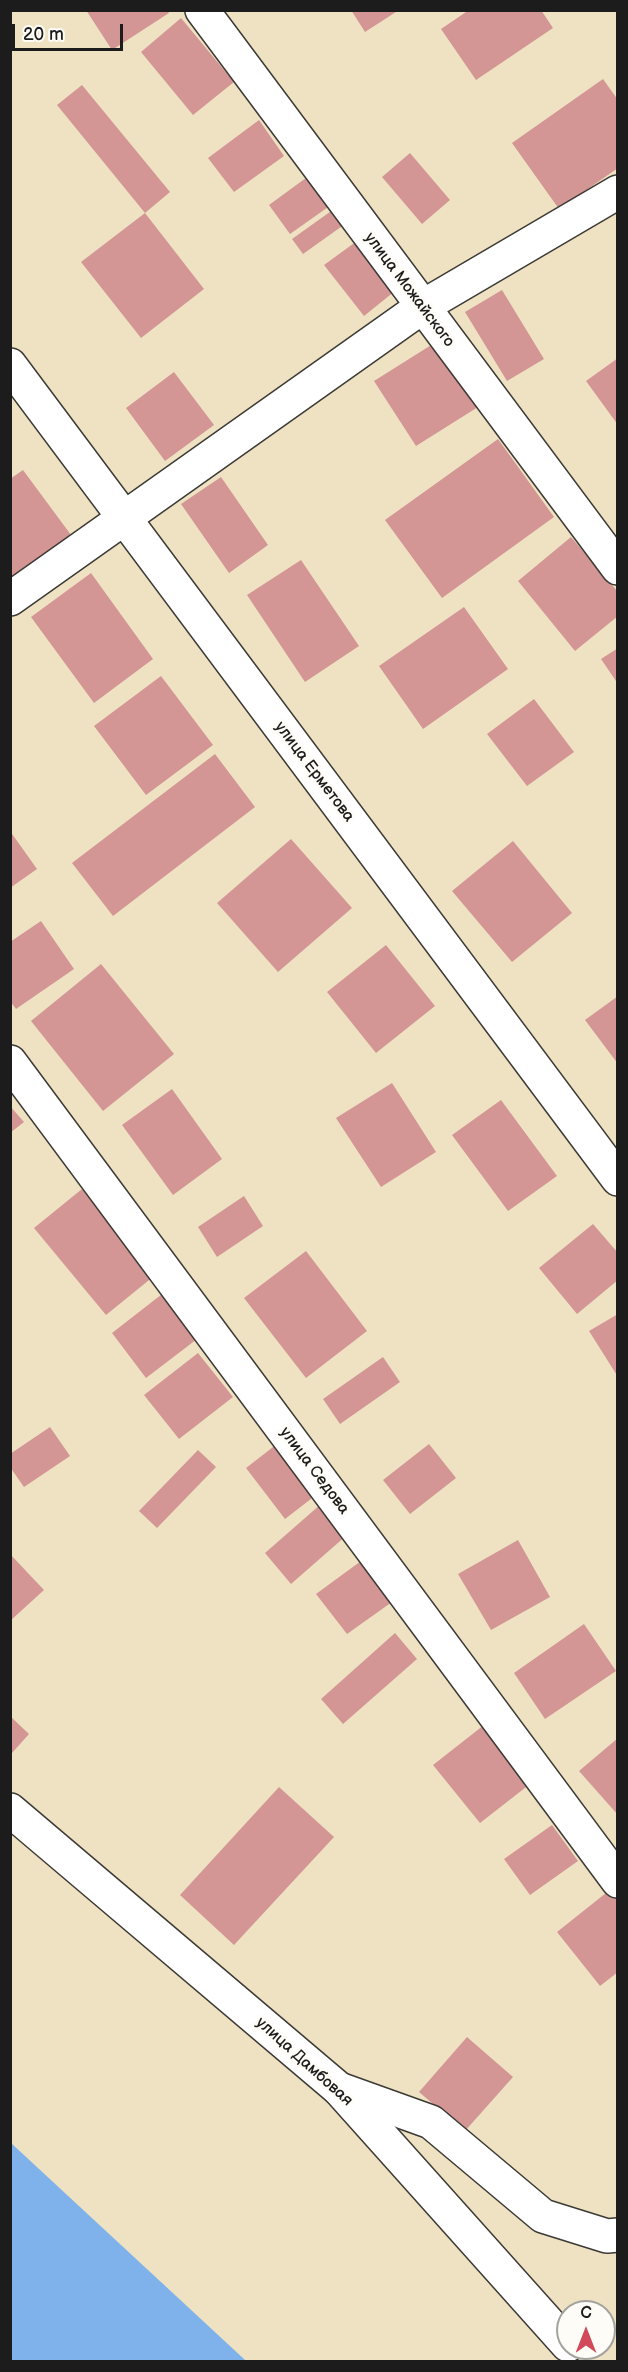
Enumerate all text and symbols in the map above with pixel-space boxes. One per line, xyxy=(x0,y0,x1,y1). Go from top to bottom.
scale bar xyxy=(15,12,126,50)
text: 20 m xyxy=(23,24,64,45)
street label: улица Можайского xyxy=(360,229,458,351)
street label: улица Ерметова xyxy=(270,718,358,826)
street label: улица Седова xyxy=(275,1424,353,1518)
street label: улица Дамбовая xyxy=(252,2013,356,2111)
north arrow xyxy=(556,2300,616,2360)
text: С xyxy=(580,2304,592,2323)

